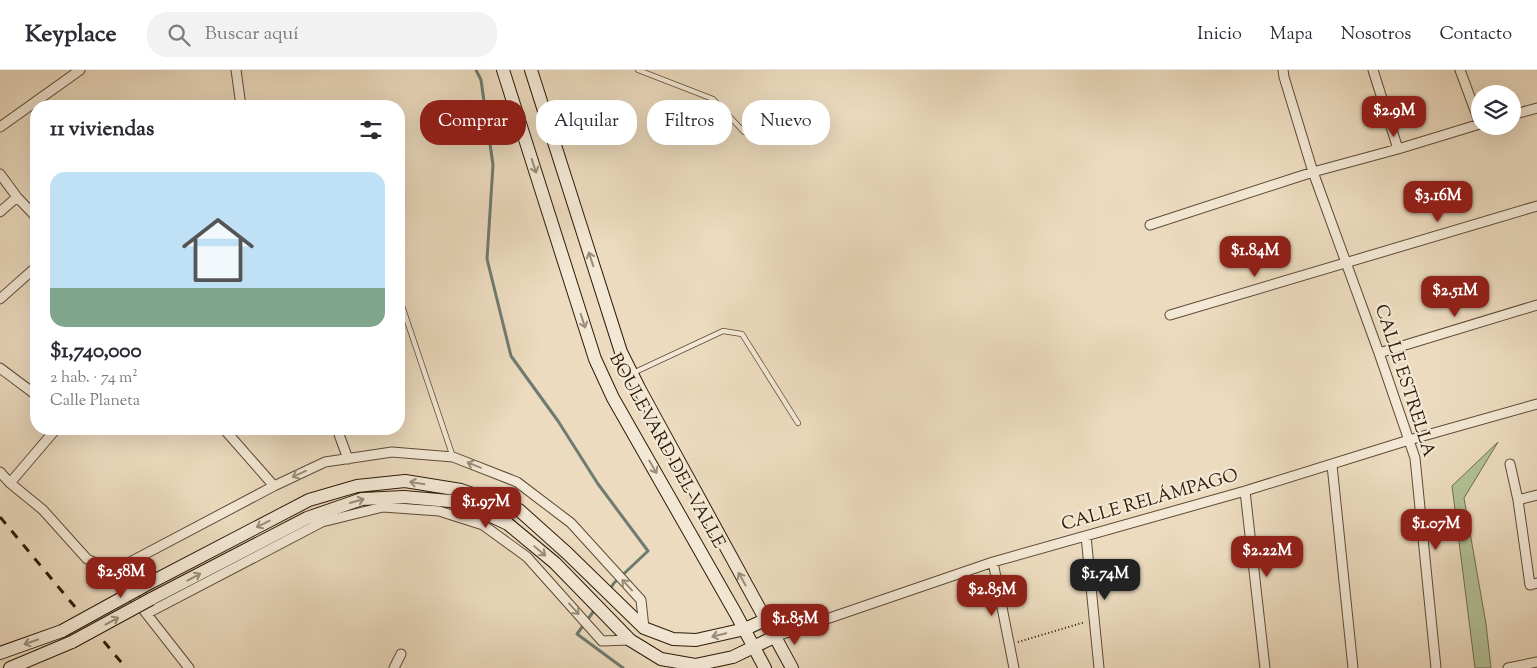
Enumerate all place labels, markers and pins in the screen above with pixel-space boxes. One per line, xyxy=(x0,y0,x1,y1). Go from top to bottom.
pin: $2.9M xyxy=(1359,96,1429,138)
pin: $3.16M xyxy=(1397,180,1479,223)
pin: $1.84M xyxy=(1214,236,1296,278)
pin: $2.51M xyxy=(1414,276,1496,318)
pin: $1.97M xyxy=(445,486,527,529)
pin: $1.07M xyxy=(1395,508,1477,551)
pin: $2.22M xyxy=(1226,536,1308,578)
pin: $2.58M xyxy=(80,556,162,599)
pin: $1.74M xyxy=(1064,558,1146,601)
pin: $2.85M xyxy=(951,574,1033,617)
pin: $1.85M xyxy=(754,604,836,646)

